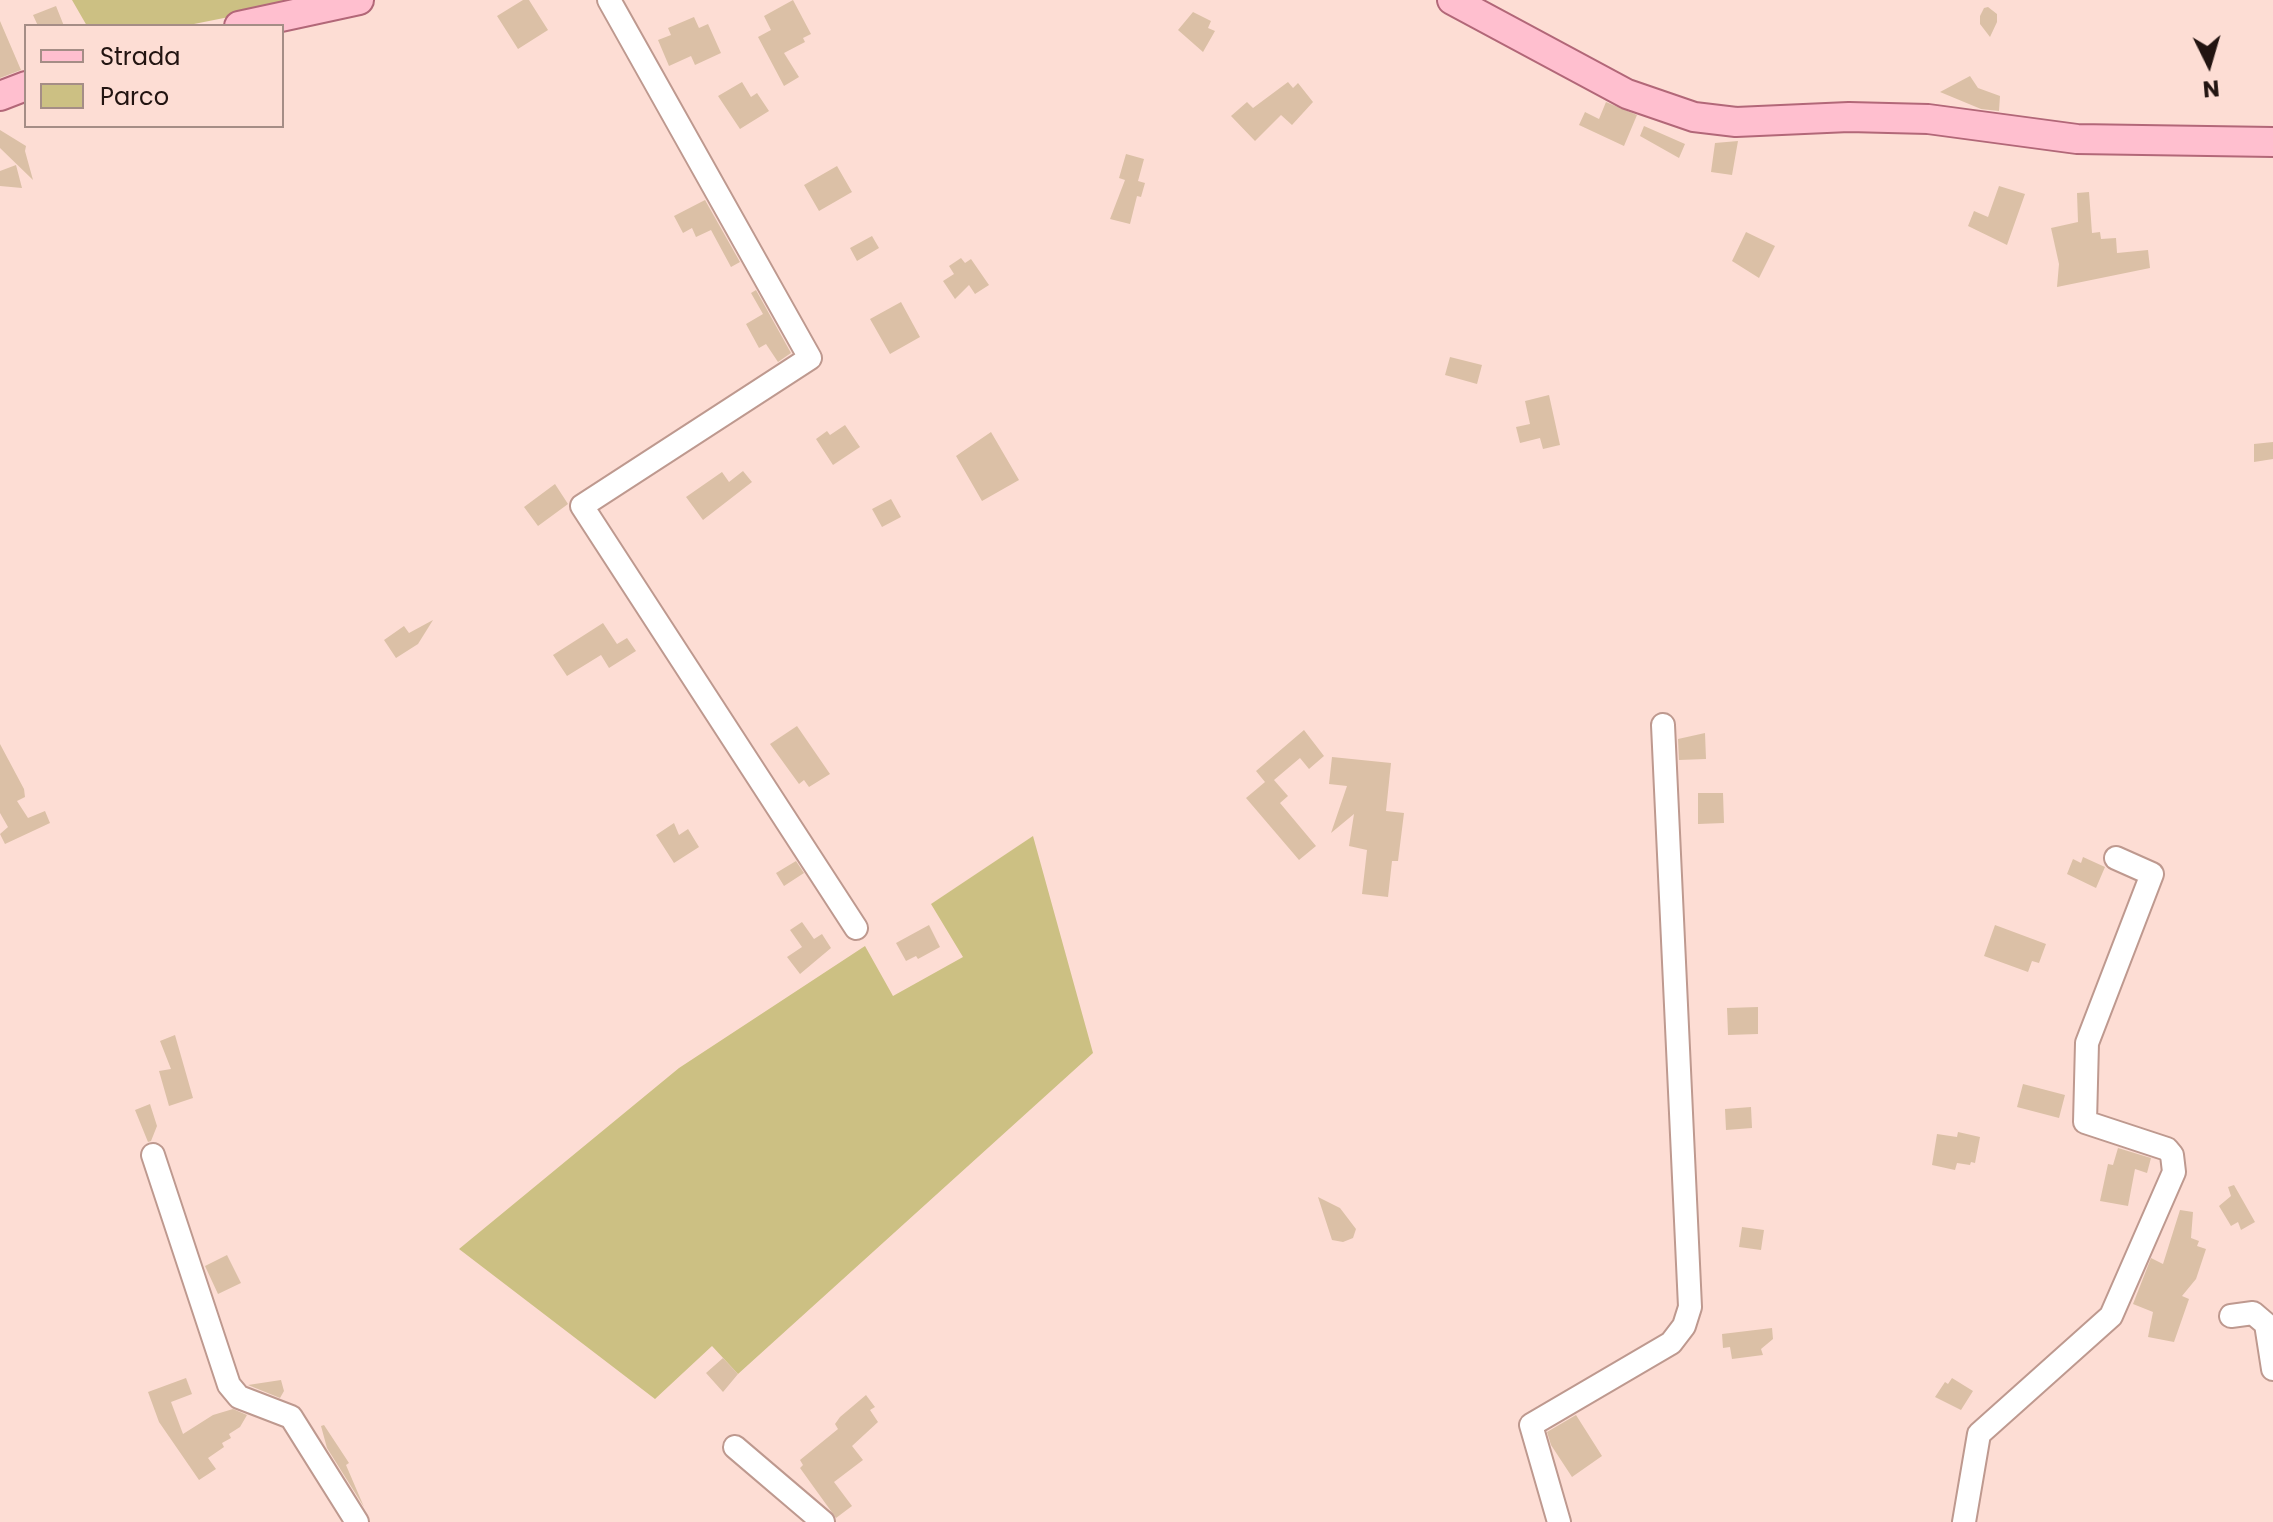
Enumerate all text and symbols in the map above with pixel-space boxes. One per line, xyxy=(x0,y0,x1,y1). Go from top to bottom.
legend xyxy=(24,24,284,128)
north arrow xyxy=(2169,24,2249,104)
text: Strada xyxy=(100,40,180,73)
text: N xyxy=(2202,72,2221,105)
text: Parco xyxy=(100,80,169,113)

